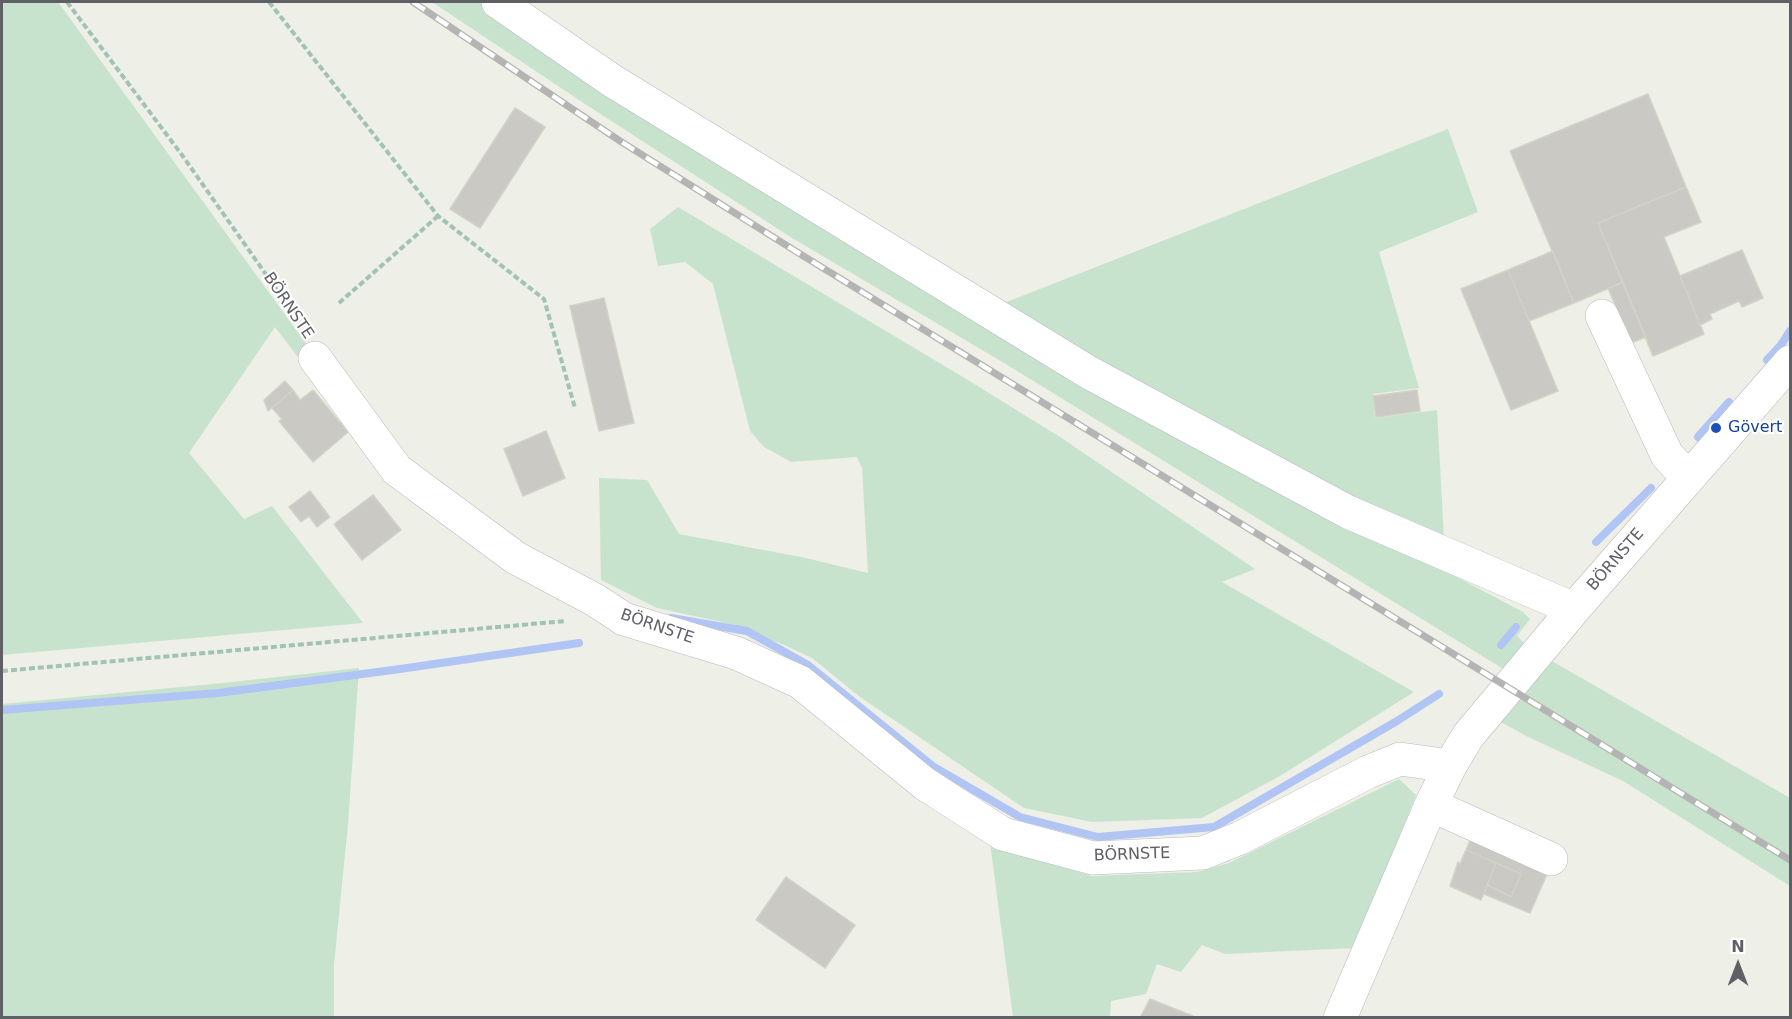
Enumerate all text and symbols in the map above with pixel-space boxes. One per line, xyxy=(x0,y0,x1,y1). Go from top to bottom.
street label: BÖRNSTE xyxy=(259,269,317,343)
place label: Gövert xyxy=(1728,418,1782,438)
marker: Gövert xyxy=(1709,421,1723,435)
street label: BÖRNSTE xyxy=(1584,525,1648,595)
street label: BÖRNSTE xyxy=(618,605,696,649)
street label: BÖRNSTE xyxy=(1093,844,1171,866)
north arrow xyxy=(1708,935,1768,995)
text: N xyxy=(1731,937,1745,956)

